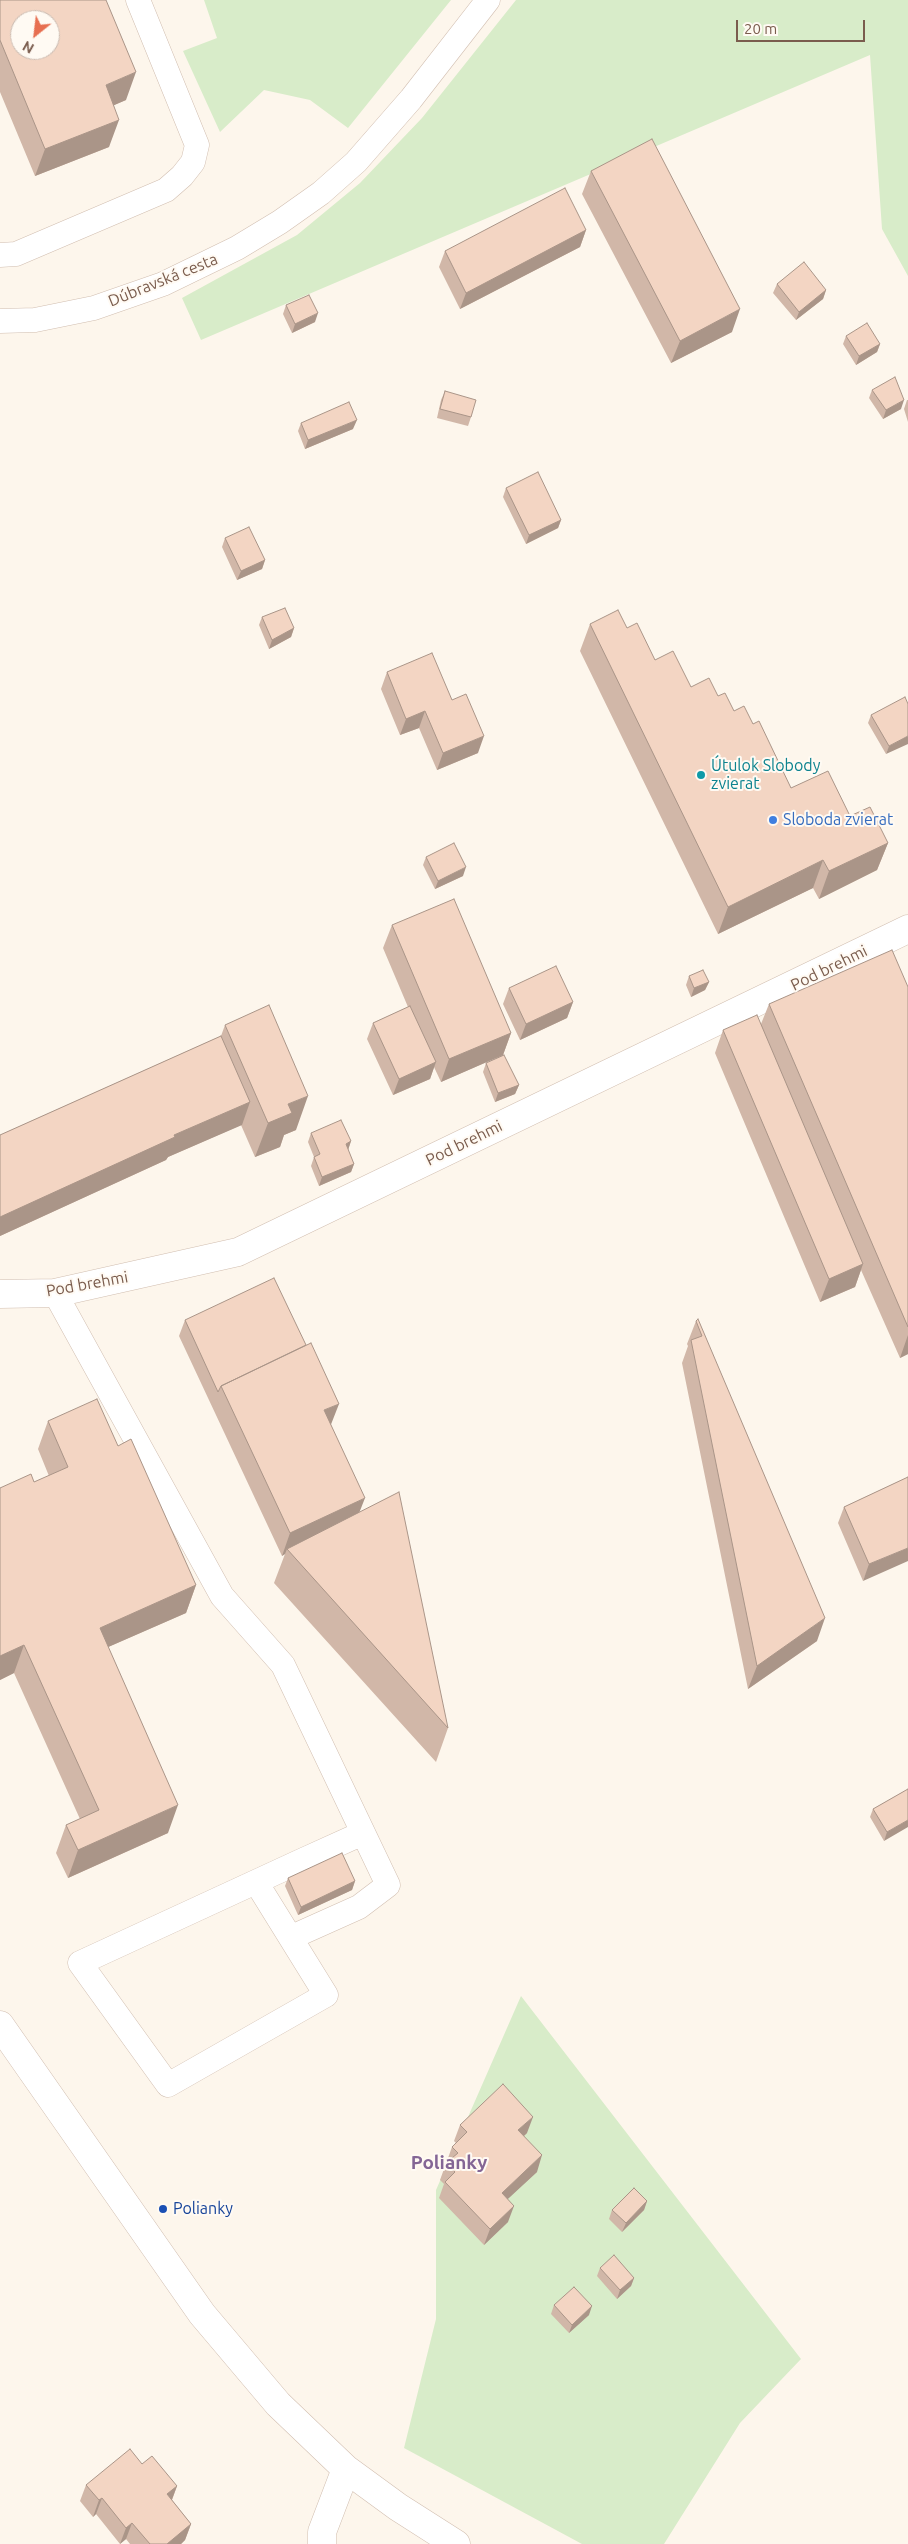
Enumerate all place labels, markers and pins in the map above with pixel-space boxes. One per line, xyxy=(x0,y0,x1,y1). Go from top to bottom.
place label: Útulok Slobody zvierat xyxy=(711,756,820,794)
marker: Útulok Slobody zvierat xyxy=(695,769,707,781)
place label: Sloboda zvierat xyxy=(783,810,893,830)
marker: Sloboda zvierat xyxy=(767,814,779,826)
place label: Polianky xyxy=(173,2199,233,2219)
marker: Polianky xyxy=(157,2203,169,2215)

